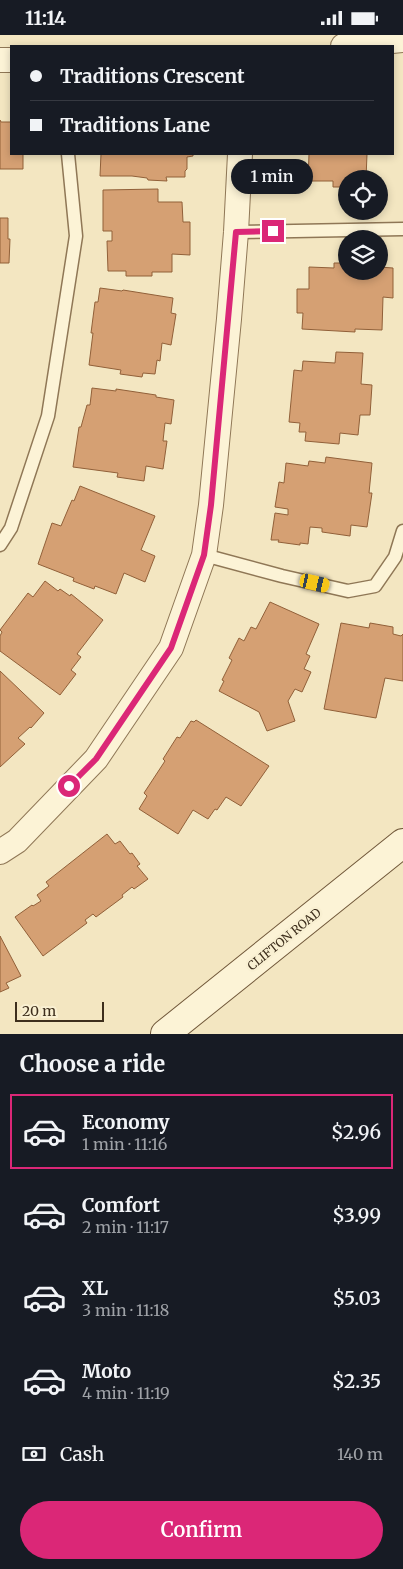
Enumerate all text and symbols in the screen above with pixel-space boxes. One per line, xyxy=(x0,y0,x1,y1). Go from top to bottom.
text: 11:14 xyxy=(25,6,66,30)
text: Traditions Crescent xyxy=(60,64,245,88)
text: Traditions Lane xyxy=(60,113,210,137)
callout: 1 min xyxy=(232,159,314,193)
text: 1 min xyxy=(250,166,294,186)
map controls xyxy=(338,170,388,280)
button: locate xyxy=(338,170,388,220)
route end xyxy=(262,220,284,242)
button: layers xyxy=(338,230,388,280)
car xyxy=(298,572,331,594)
route start xyxy=(58,775,80,797)
street label: CLIFTON ROAD xyxy=(244,905,324,973)
scale bar xyxy=(15,999,104,1022)
text: 20 m xyxy=(22,1002,56,1020)
text: Choose a ride xyxy=(20,1050,165,1078)
icon: car xyxy=(22,1109,67,1154)
text: Economy xyxy=(82,1110,170,1134)
text: $2.96 xyxy=(331,1120,381,1144)
text: 1 min · 11:16 xyxy=(82,1134,167,1154)
icon: car xyxy=(22,1192,67,1237)
text: Comfort xyxy=(82,1193,160,1217)
text: $3.99 xyxy=(332,1203,381,1227)
text: 2 min · 11:17 xyxy=(82,1217,169,1237)
icon: car xyxy=(22,1275,67,1320)
text: XL xyxy=(82,1276,108,1300)
text: $5.03 xyxy=(333,1286,381,1310)
text: 3 min · 11:18 xyxy=(82,1300,169,1320)
icon: car xyxy=(22,1358,67,1403)
text: Moto xyxy=(82,1359,131,1383)
text: $2.35 xyxy=(332,1369,381,1393)
text: 4 min · 11:19 xyxy=(82,1383,170,1403)
icon: cash xyxy=(20,1440,48,1468)
text: Cash xyxy=(60,1442,104,1466)
text: 140 m xyxy=(337,1444,383,1464)
button: Confirm xyxy=(20,1501,383,1559)

